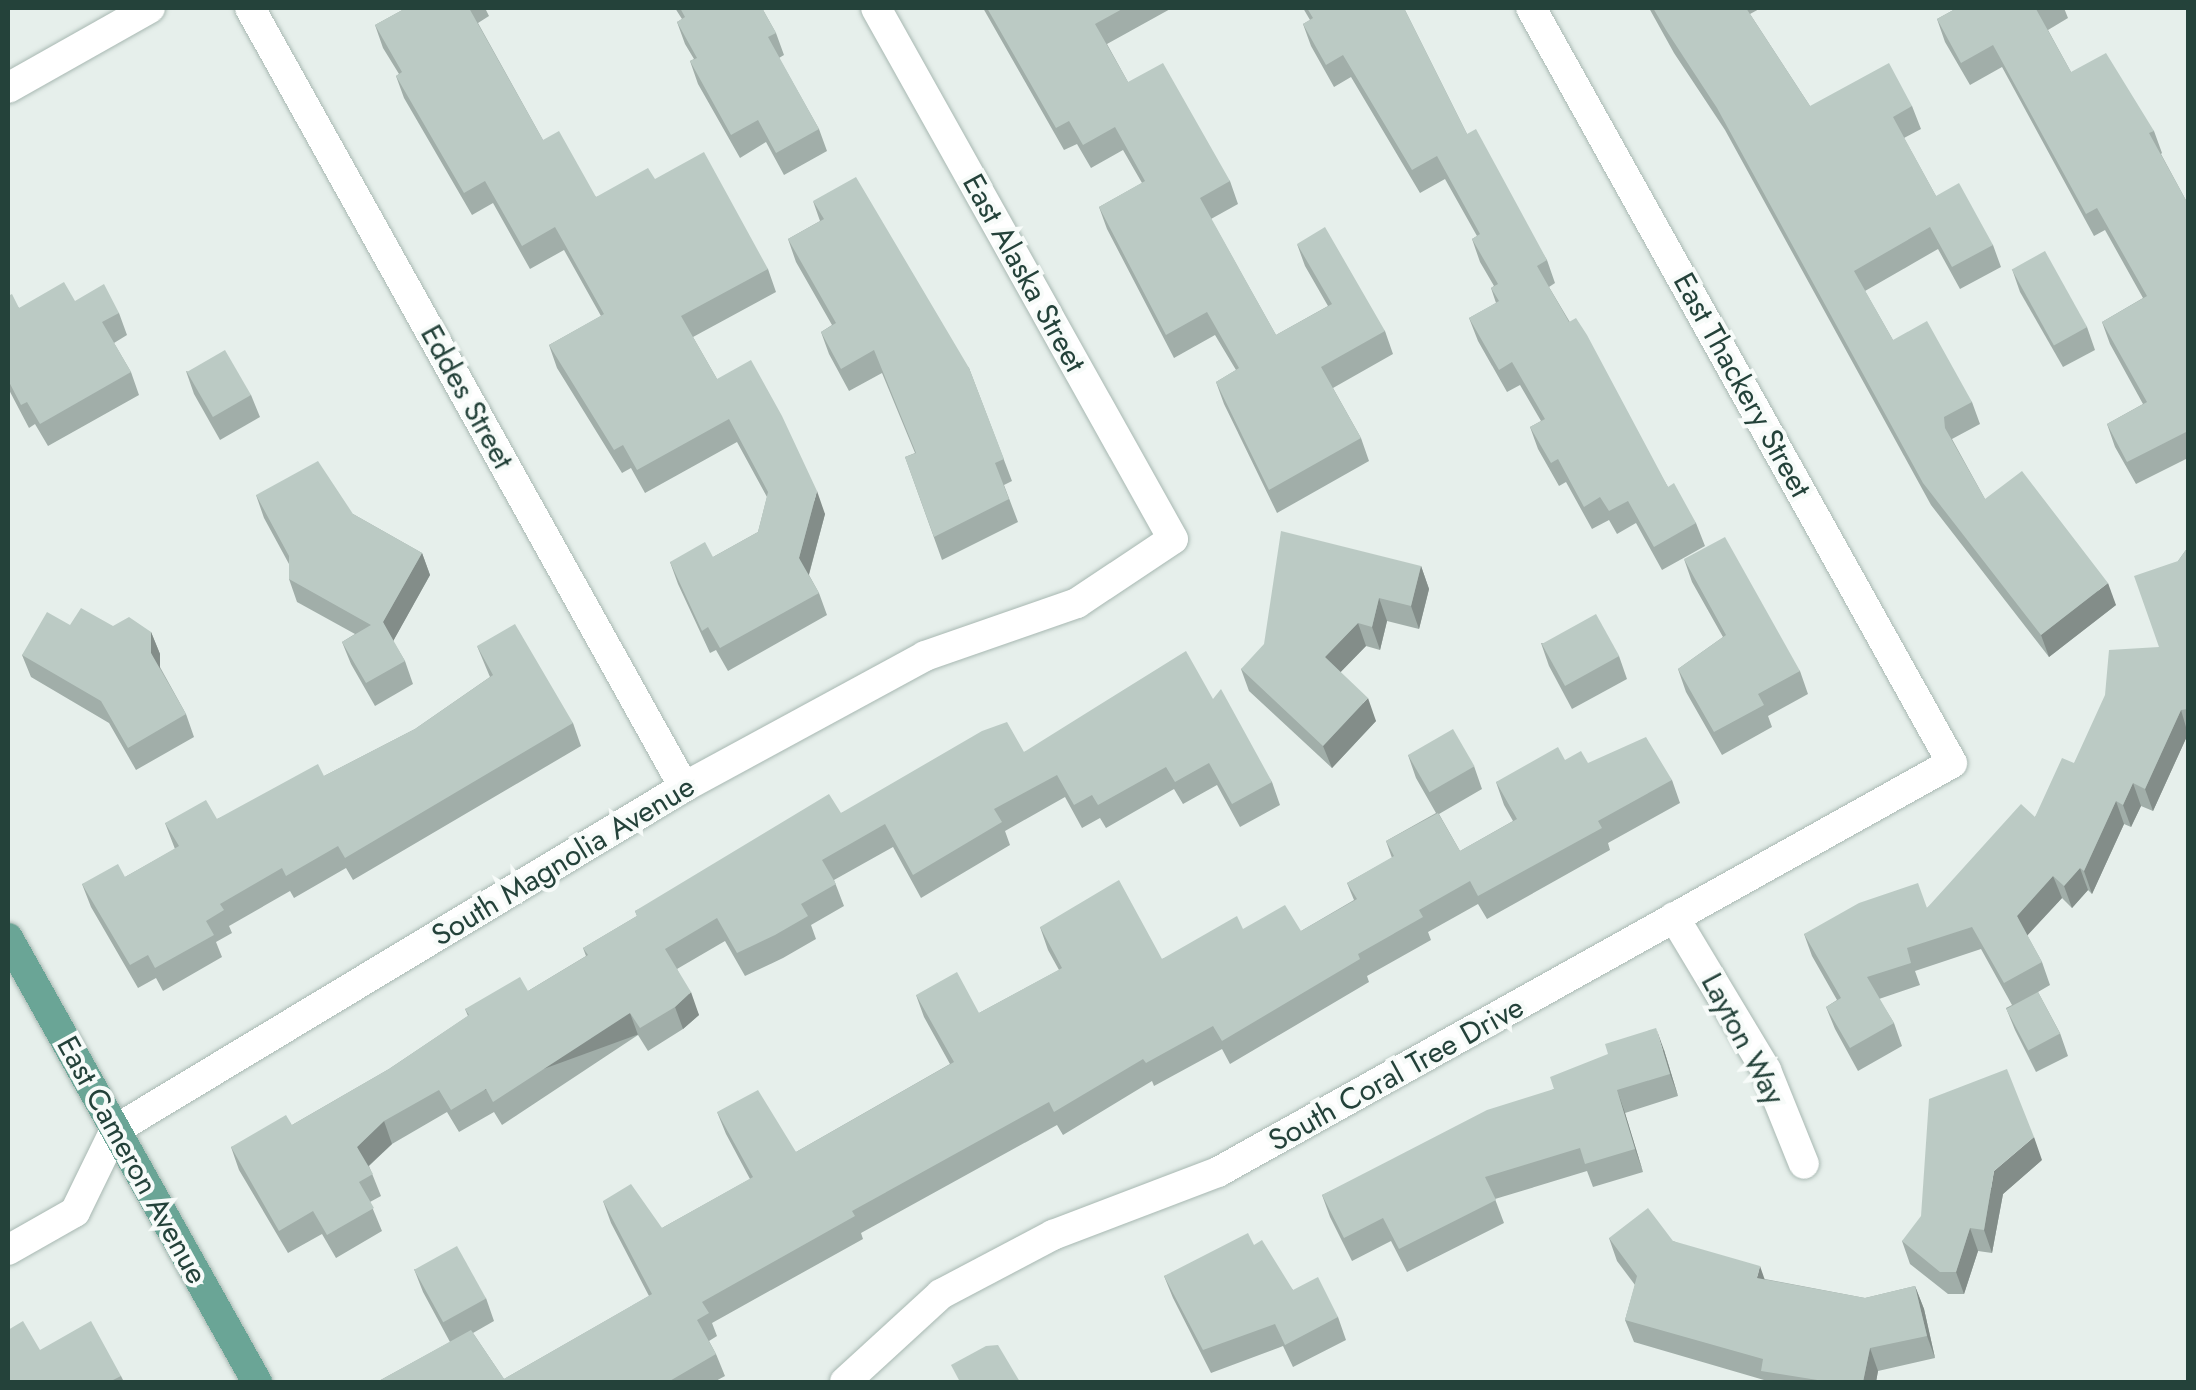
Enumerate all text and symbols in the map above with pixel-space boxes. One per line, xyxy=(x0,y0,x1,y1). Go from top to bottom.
street label: East Alaska Street xyxy=(955,168,1093,378)
street label: East Thackery Street xyxy=(1665,267,1819,503)
street label: Eddes Street xyxy=(413,319,521,475)
street label: South Magnolia Avenue xyxy=(425,768,701,954)
street label: Layton Way xyxy=(1693,967,1793,1111)
street label: South Coral Tree Drive xyxy=(1262,989,1530,1159)
street label: East Cameron Avenue xyxy=(49,1030,215,1290)

